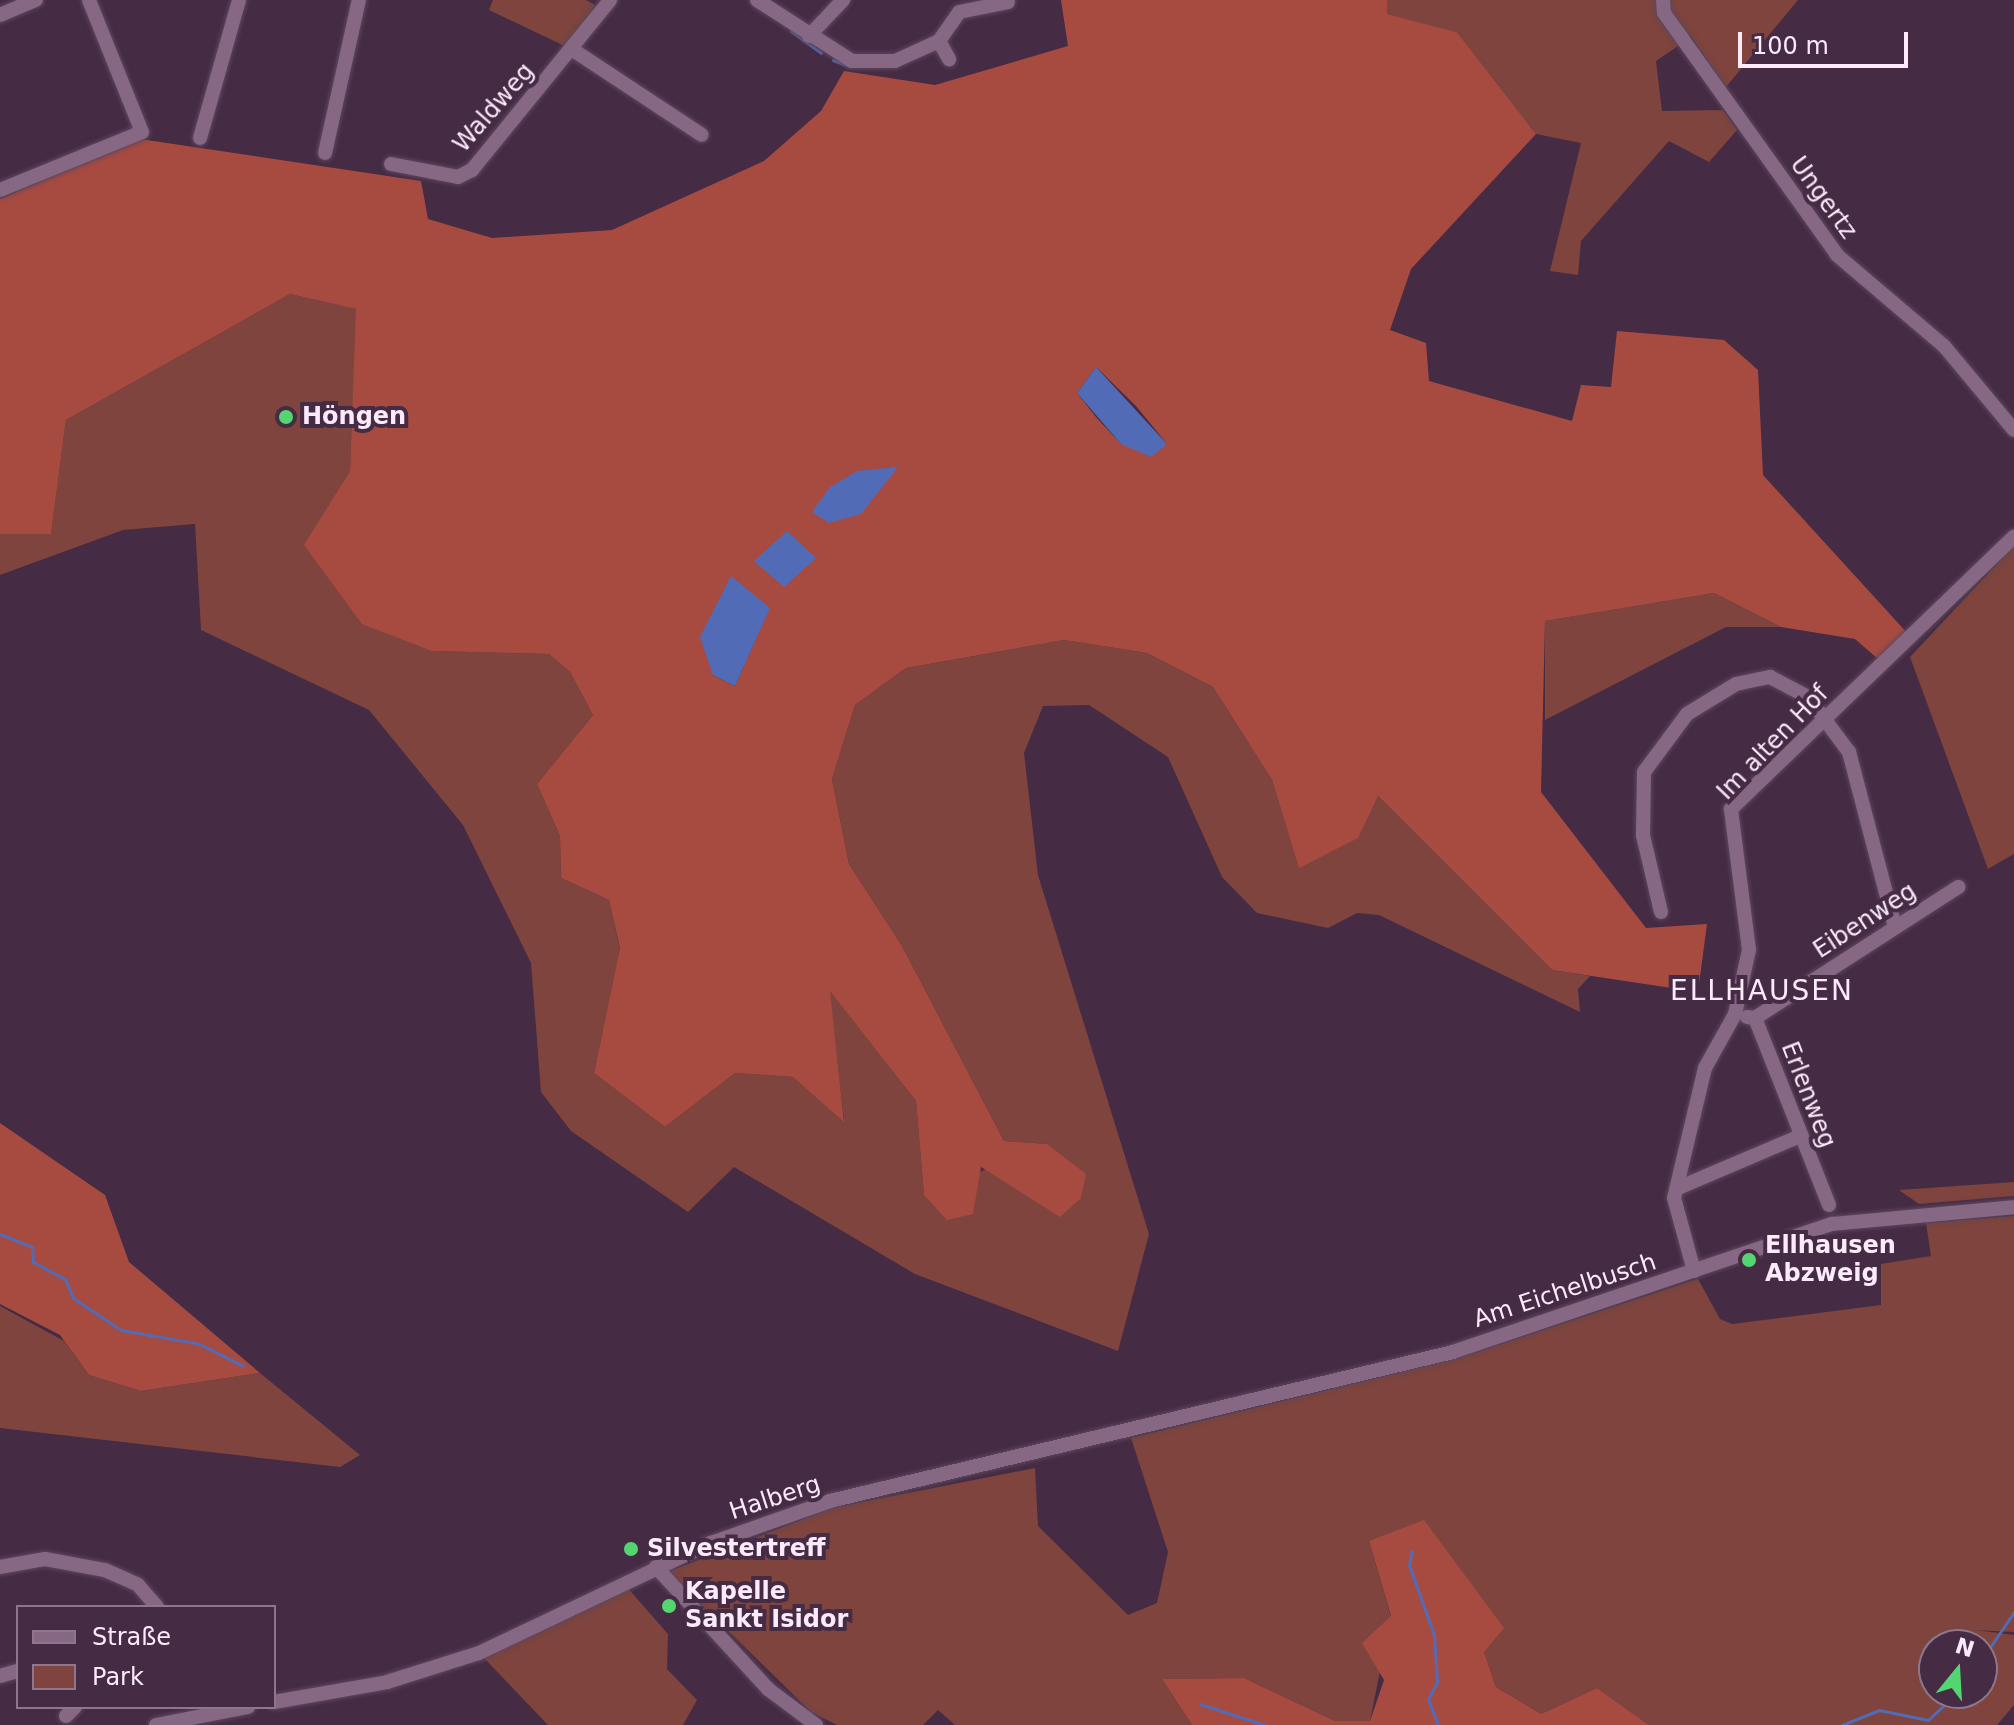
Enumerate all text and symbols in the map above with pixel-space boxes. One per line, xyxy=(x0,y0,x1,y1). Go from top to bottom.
scale bar xyxy=(1742,16,1912,66)
text: 100 m xyxy=(1752,32,1829,60)
street label: Waldweg xyxy=(448,58,540,158)
street label: Ungertz xyxy=(1784,151,1862,245)
place label: Höngen xyxy=(302,403,406,431)
marker: Höngen xyxy=(277,408,295,426)
street label: Im alten Hof xyxy=(1711,680,1835,806)
street label: Eibenweg xyxy=(1808,877,1922,965)
district label: ELLHAUSEN xyxy=(1670,974,1854,1008)
street label: Erlenweg xyxy=(1775,1038,1841,1152)
place label: Ellhausen Abzweig xyxy=(1765,1232,1896,1288)
street label: Am Eichelbusch xyxy=(1470,1248,1660,1334)
marker: Ellhausen Abzweig xyxy=(1740,1251,1758,1269)
street label: Halberg xyxy=(726,1470,824,1526)
place label: Silvestertreff xyxy=(647,1535,826,1563)
marker: Silvestertreff xyxy=(622,1540,640,1558)
place label: Kapelle Sankt Isidor xyxy=(685,1578,848,1634)
marker: Kapelle Sankt Isidor xyxy=(660,1597,678,1615)
legend xyxy=(16,1605,276,1709)
text: Straße xyxy=(92,1623,171,1651)
north arrow xyxy=(1918,1629,1998,1709)
text: N xyxy=(1952,1633,1978,1662)
text: Park xyxy=(92,1663,144,1691)

